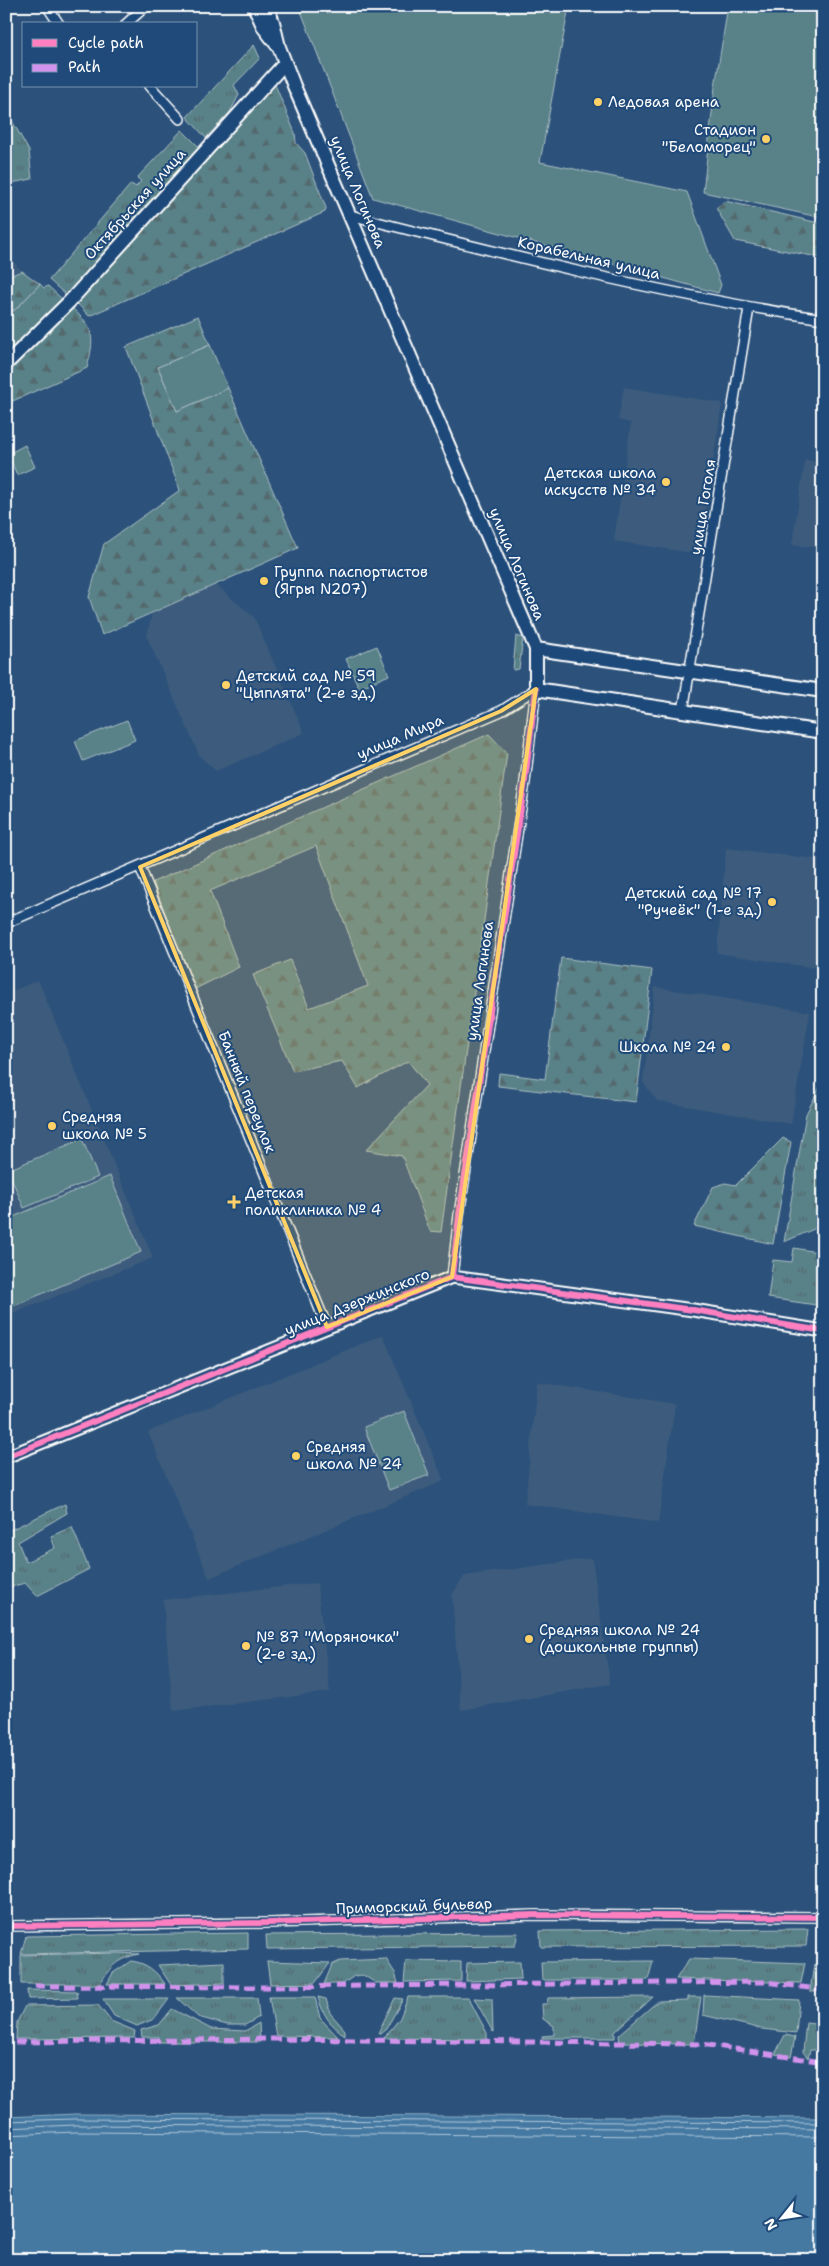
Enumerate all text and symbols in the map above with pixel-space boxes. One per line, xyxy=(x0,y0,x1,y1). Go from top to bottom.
legend xyxy=(22,22,198,88)
text: Cycle path xyxy=(68,33,144,53)
text: Path xyxy=(68,57,101,77)
place label: Ледовая арена xyxy=(608,92,720,112)
marker: Ледовая арена xyxy=(592,96,604,108)
place label: Стадион "Беломорец" xyxy=(662,120,756,157)
street label: улица Логинова xyxy=(325,133,391,252)
marker: Стадион "Беломорец" xyxy=(760,133,772,145)
street label: Октябрьская улица xyxy=(80,144,191,264)
street label: Корабельная улица xyxy=(516,232,663,284)
street label: улица Гоголя xyxy=(686,458,720,556)
place label: Детская школа искусств № 34 xyxy=(544,463,657,500)
marker: Детская школа искусств № 34 xyxy=(660,476,672,488)
street label: улица Логинова xyxy=(484,505,550,624)
place label: Группа паспортистов (Ягры N207) xyxy=(274,562,428,599)
marker: Группа паспортистов (Ягры N207) xyxy=(258,575,270,587)
place label: Детский сад № 59 "Цыплята" (2-е зд.) xyxy=(236,666,376,703)
marker: Детский сад № 59 "Цыплята" (2-е зд.) xyxy=(220,679,232,691)
street label: улица Мира xyxy=(354,709,447,764)
place label: Детский сад № 17 "Ручеёк" (1-е зд.) xyxy=(625,883,762,920)
marker: Детский сад № 17 "Ручеёк" (1-е зд.) xyxy=(766,896,778,908)
street label: улица Логинова xyxy=(462,919,498,1042)
street label: Банный переулок xyxy=(213,1028,281,1156)
place label: Школа № 24 xyxy=(619,1037,716,1057)
marker: Школа № 24 xyxy=(720,1041,732,1053)
place label: Средняя школа № 5 xyxy=(62,1107,147,1144)
marker: Средняя школа № 5 xyxy=(46,1120,58,1132)
place label: Детская поликлиника № 4 xyxy=(245,1183,381,1220)
marker: Детская поликлиника № 4 xyxy=(227,1195,241,1209)
street label: улица Дзержинского xyxy=(282,1264,432,1340)
place label: Средняя школа № 24 xyxy=(306,1437,402,1474)
marker: Средняя школа № 24 xyxy=(290,1450,302,1462)
place label: Средняя школа № 24 (дошкольные группы) xyxy=(539,1620,700,1657)
place label: № 87 "Моряночка" (2-е зд.) xyxy=(256,1627,399,1664)
marker: Средняя школа № 24 (дошкольные группы) xyxy=(523,1633,535,1645)
marker: № 87 "Моряночка" (2-е зд.) xyxy=(240,1640,252,1652)
street label: Приморский бульвар xyxy=(335,1893,493,1919)
north arrow xyxy=(756,2194,806,2244)
text: N xyxy=(760,2215,781,2234)

